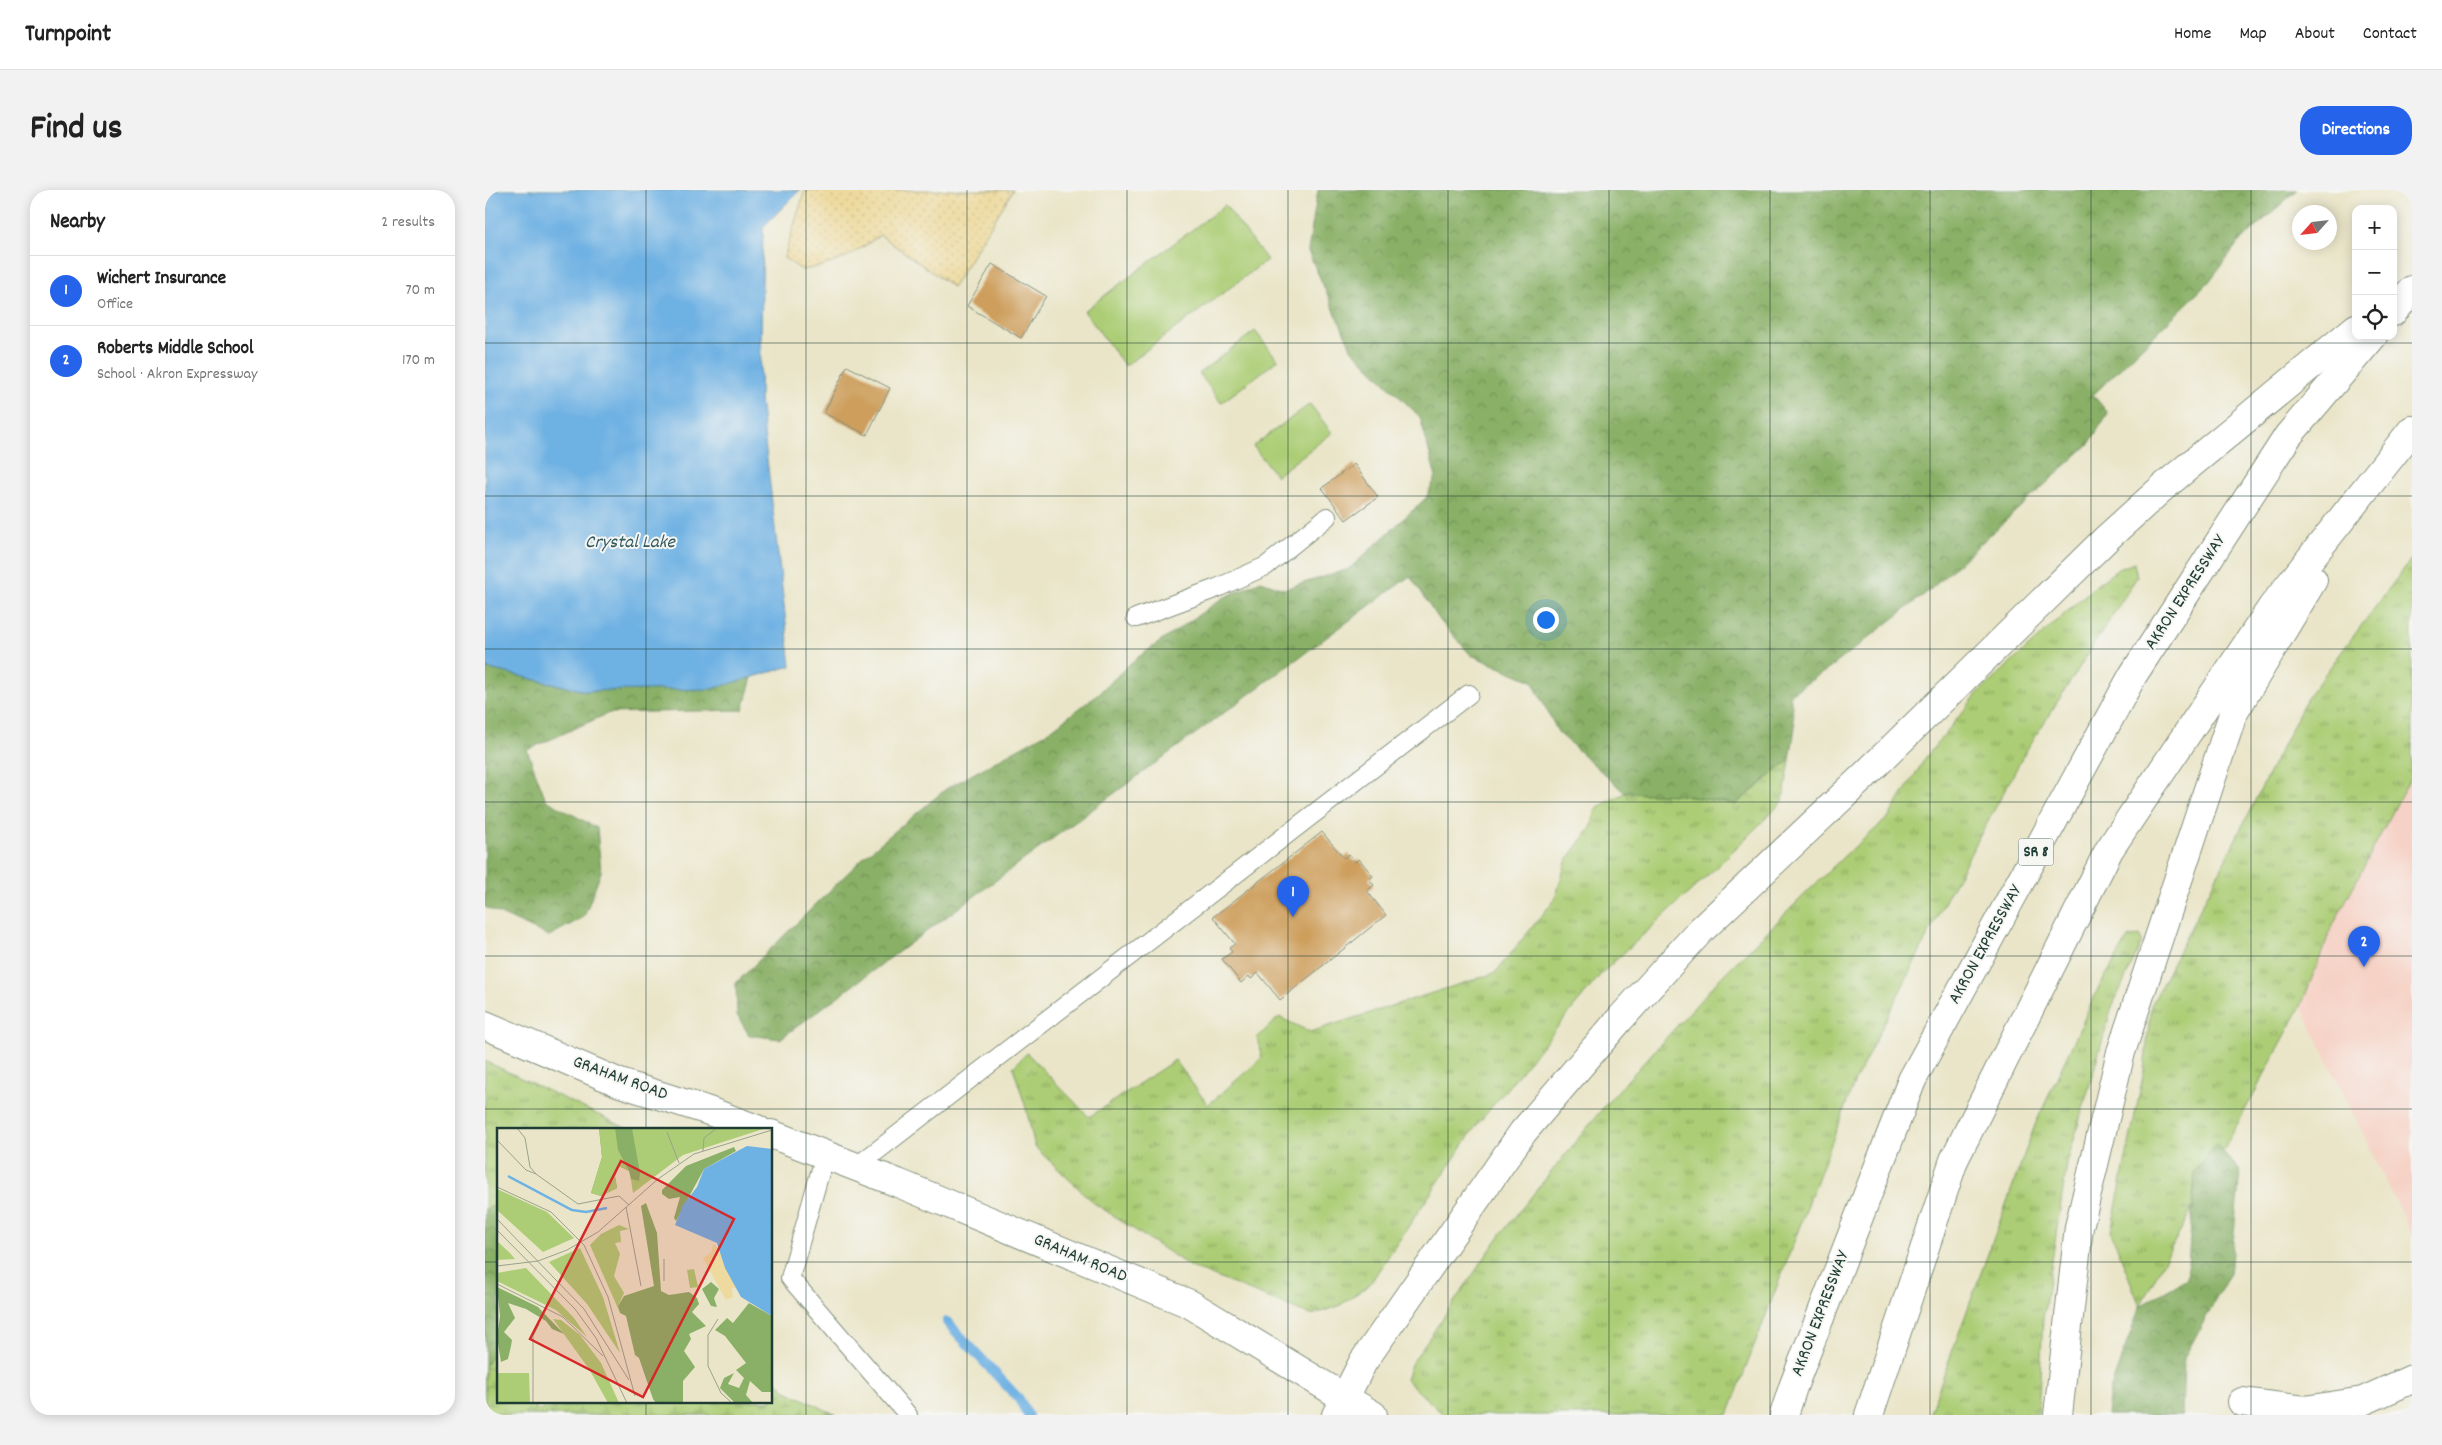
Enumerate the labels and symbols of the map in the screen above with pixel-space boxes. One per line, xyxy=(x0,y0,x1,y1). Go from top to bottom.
north arrow xyxy=(2292,205,2337,250)
street label: AKRON EXPRESSWAY xyxy=(2139,529,2233,655)
water label: Crystal Lake xyxy=(585,530,677,557)
your location xyxy=(1533,607,1559,633)
road number: SR 8 xyxy=(2019,839,2053,866)
pin: 1 xyxy=(1277,876,1309,917)
street label: AKRON EXPRESSWAY xyxy=(1943,880,2030,1009)
pin: 2 xyxy=(2348,926,2380,967)
street label: GRAHAM ROAD xyxy=(569,1050,671,1108)
inset map xyxy=(497,1128,773,1402)
street label: GRAHAM ROAD xyxy=(1029,1228,1131,1290)
street label: AKRON EXPRESSWAY xyxy=(1786,1246,1857,1380)

